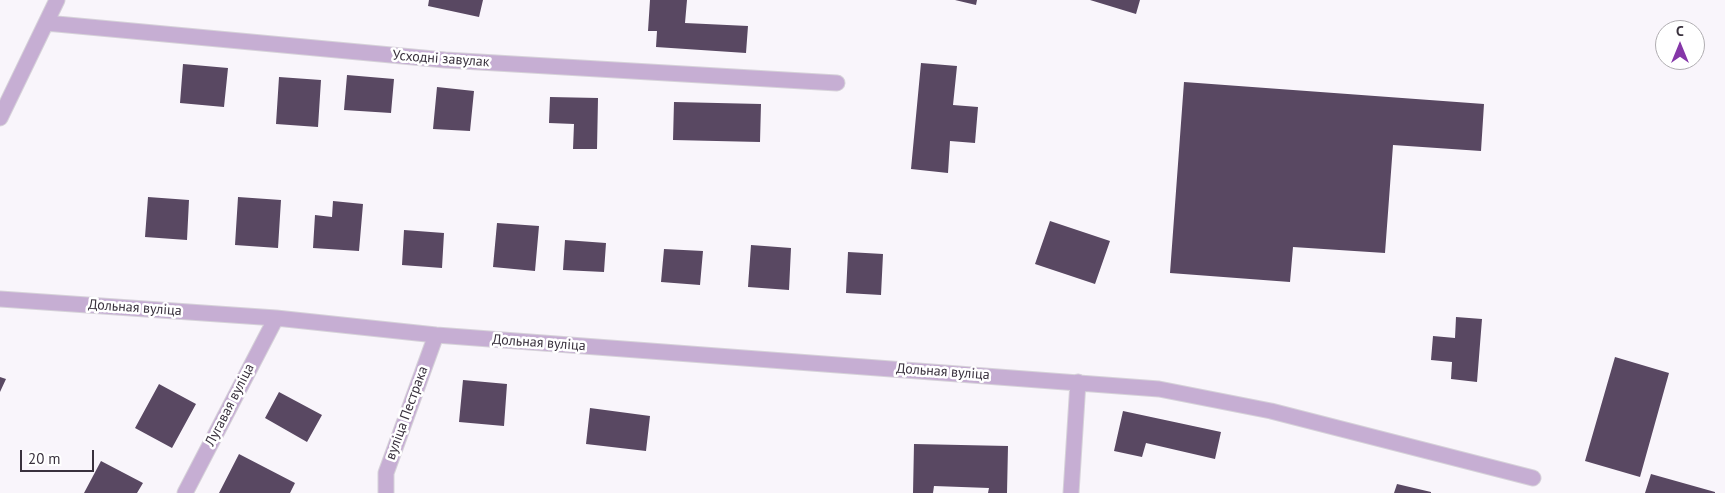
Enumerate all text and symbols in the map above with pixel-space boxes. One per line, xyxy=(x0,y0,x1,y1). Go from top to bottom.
north arrow xyxy=(1655,20,1705,70)
text: С xyxy=(1676,22,1684,40)
street label: Усходні завулак xyxy=(392,47,490,71)
street label: Дольная вуліца xyxy=(88,296,182,320)
street label: Дольная вуліца xyxy=(492,331,586,355)
street label: Дольная вуліца xyxy=(896,360,990,384)
street label: Лугавая вуліца xyxy=(202,361,258,449)
street label: вуліца Пестрака xyxy=(382,364,432,462)
scale bar xyxy=(22,440,96,472)
text: 20 m xyxy=(28,449,61,468)

